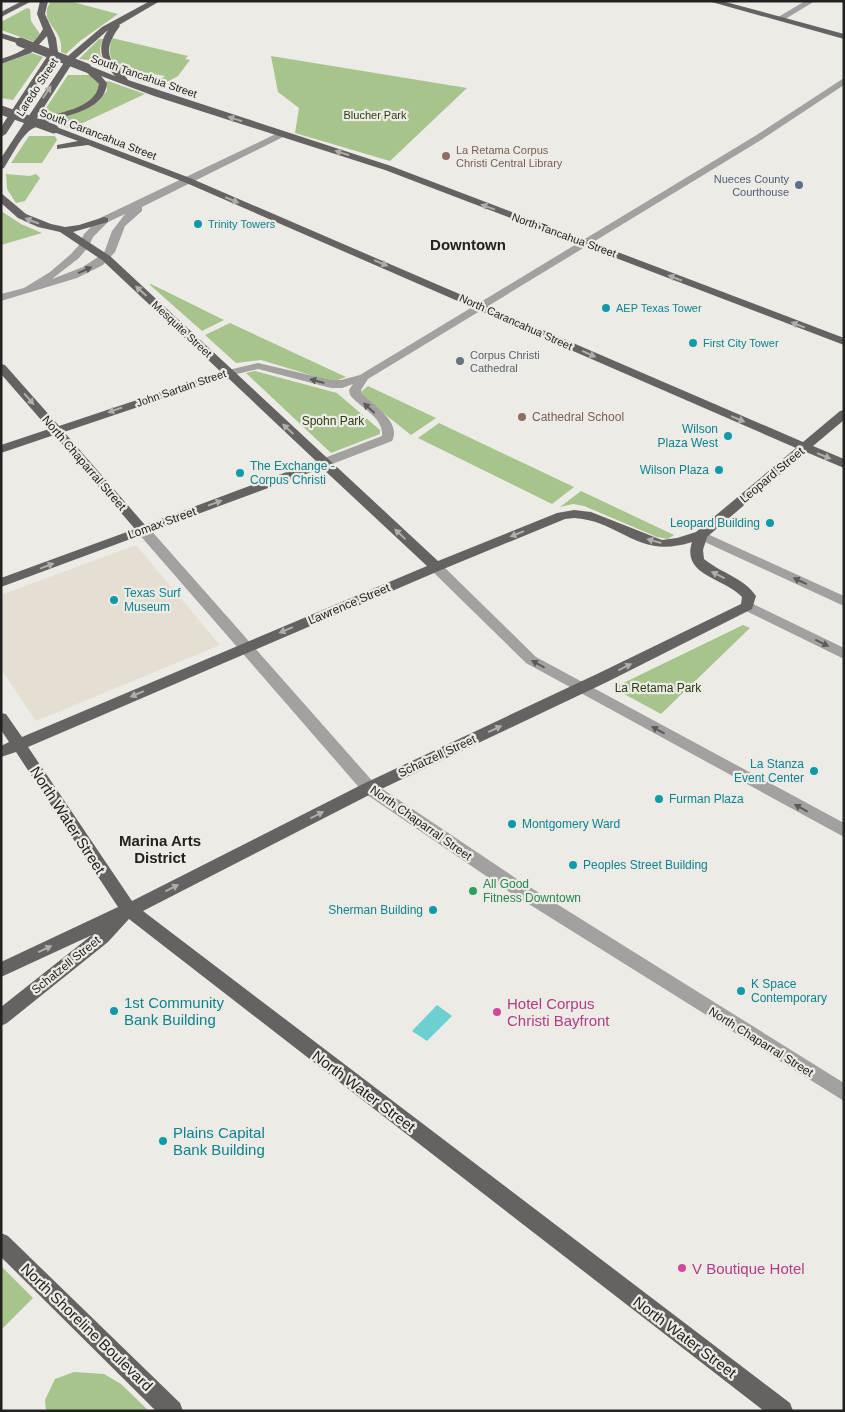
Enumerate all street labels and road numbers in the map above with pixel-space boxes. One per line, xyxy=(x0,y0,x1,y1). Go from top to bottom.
street label: South Tancahua Street xyxy=(89,52,199,100)
street label: Laredo Street xyxy=(14,56,60,118)
street label: South Carancahua Street xyxy=(38,106,158,162)
street label: North Tancahua Street xyxy=(510,211,618,259)
street label: North Carancahua Street xyxy=(458,292,574,352)
street label: Mesquite Street xyxy=(150,298,214,360)
street label: John Sartain Street xyxy=(135,367,227,409)
street label: North Chaparral Street xyxy=(39,413,129,514)
street label: Leopard Street xyxy=(737,444,807,506)
street label: Lomax Street xyxy=(126,504,199,542)
street label: Lawrence Street xyxy=(306,580,393,628)
street label: Schatzell Street xyxy=(396,732,479,780)
street label: North Water Street xyxy=(27,763,109,878)
street label: North Chaparral Street xyxy=(368,783,475,864)
street label: Schatzell Street xyxy=(29,933,104,997)
street label: North Chaparral Street xyxy=(706,1004,816,1080)
street label: North Water Street xyxy=(309,1047,419,1136)
street label: North Shoreline Boulevard xyxy=(18,1260,156,1394)
street label: North Water Street xyxy=(630,1293,740,1382)

